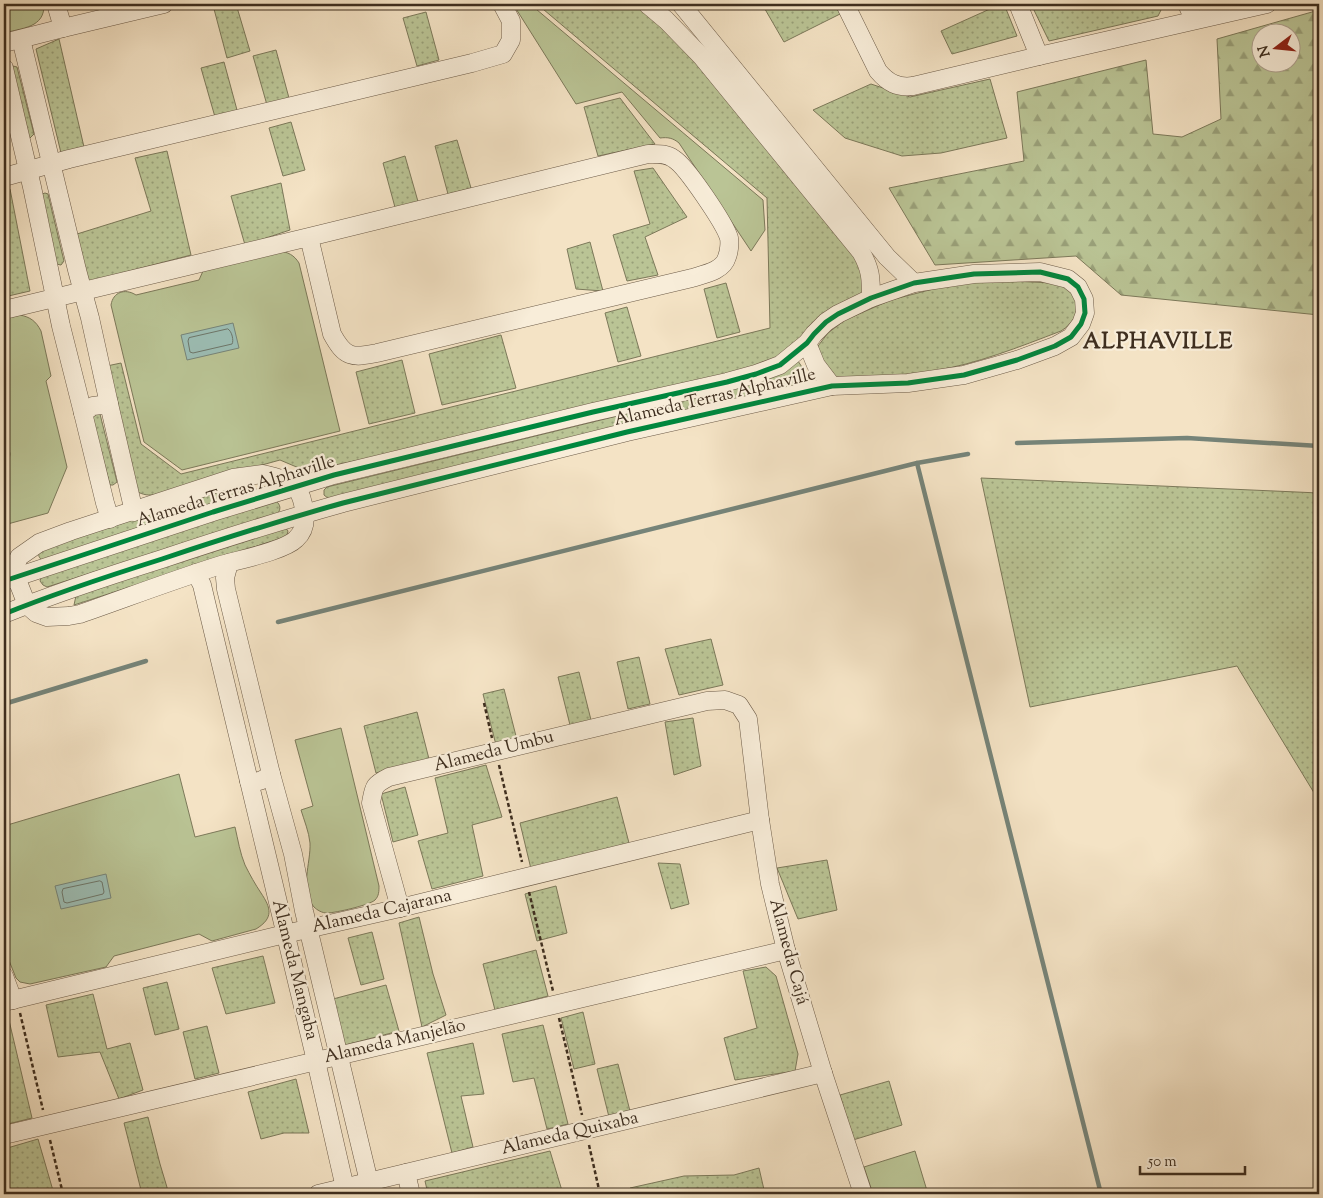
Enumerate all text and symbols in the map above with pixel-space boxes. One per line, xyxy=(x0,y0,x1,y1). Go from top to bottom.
north arrow xyxy=(1250,22,1300,72)
text: N xyxy=(1254,43,1277,59)
district label: ALPHAVILLE xyxy=(1083,327,1233,359)
street label: Alameda Terras Alphaville xyxy=(612,362,818,434)
street label: Alameda Terras Alphaville xyxy=(134,449,338,535)
street label: Alameda Umbu xyxy=(431,725,557,779)
street label: Alameda Cajarana xyxy=(310,883,454,941)
street label: Alameda Cajá xyxy=(761,896,815,1008)
street label: Alameda Mangaba xyxy=(264,897,324,1043)
street label: Alameda Manjelão xyxy=(322,1013,469,1071)
street label: Alameda Quixaba xyxy=(499,1106,641,1162)
scale bar xyxy=(1140,1143,1246,1175)
text: 50 m xyxy=(1147,1152,1177,1173)

